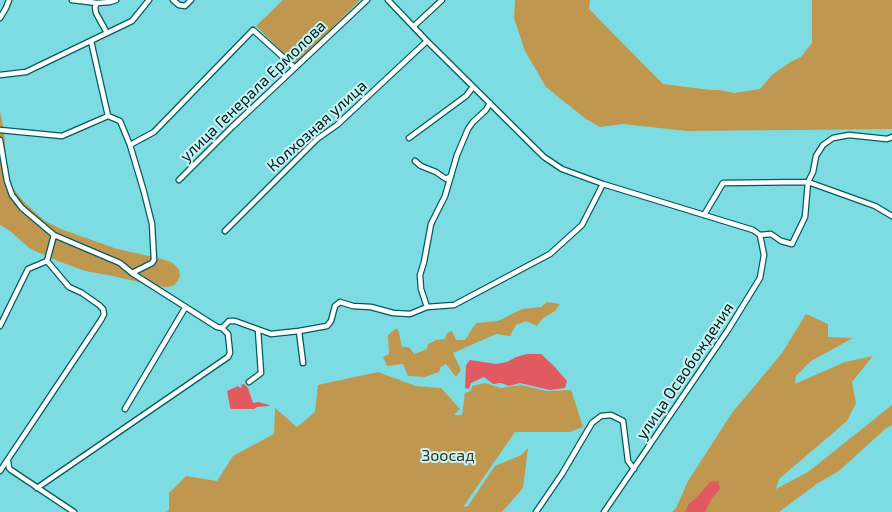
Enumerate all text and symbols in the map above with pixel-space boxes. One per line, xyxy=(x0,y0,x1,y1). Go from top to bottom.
street label: улица Генерала Ермолова xyxy=(176,16,330,166)
street label: Колхозная улица xyxy=(263,76,371,176)
street label: улица Освобождения xyxy=(632,299,738,443)
park label: Зоосад xyxy=(421,446,475,466)

